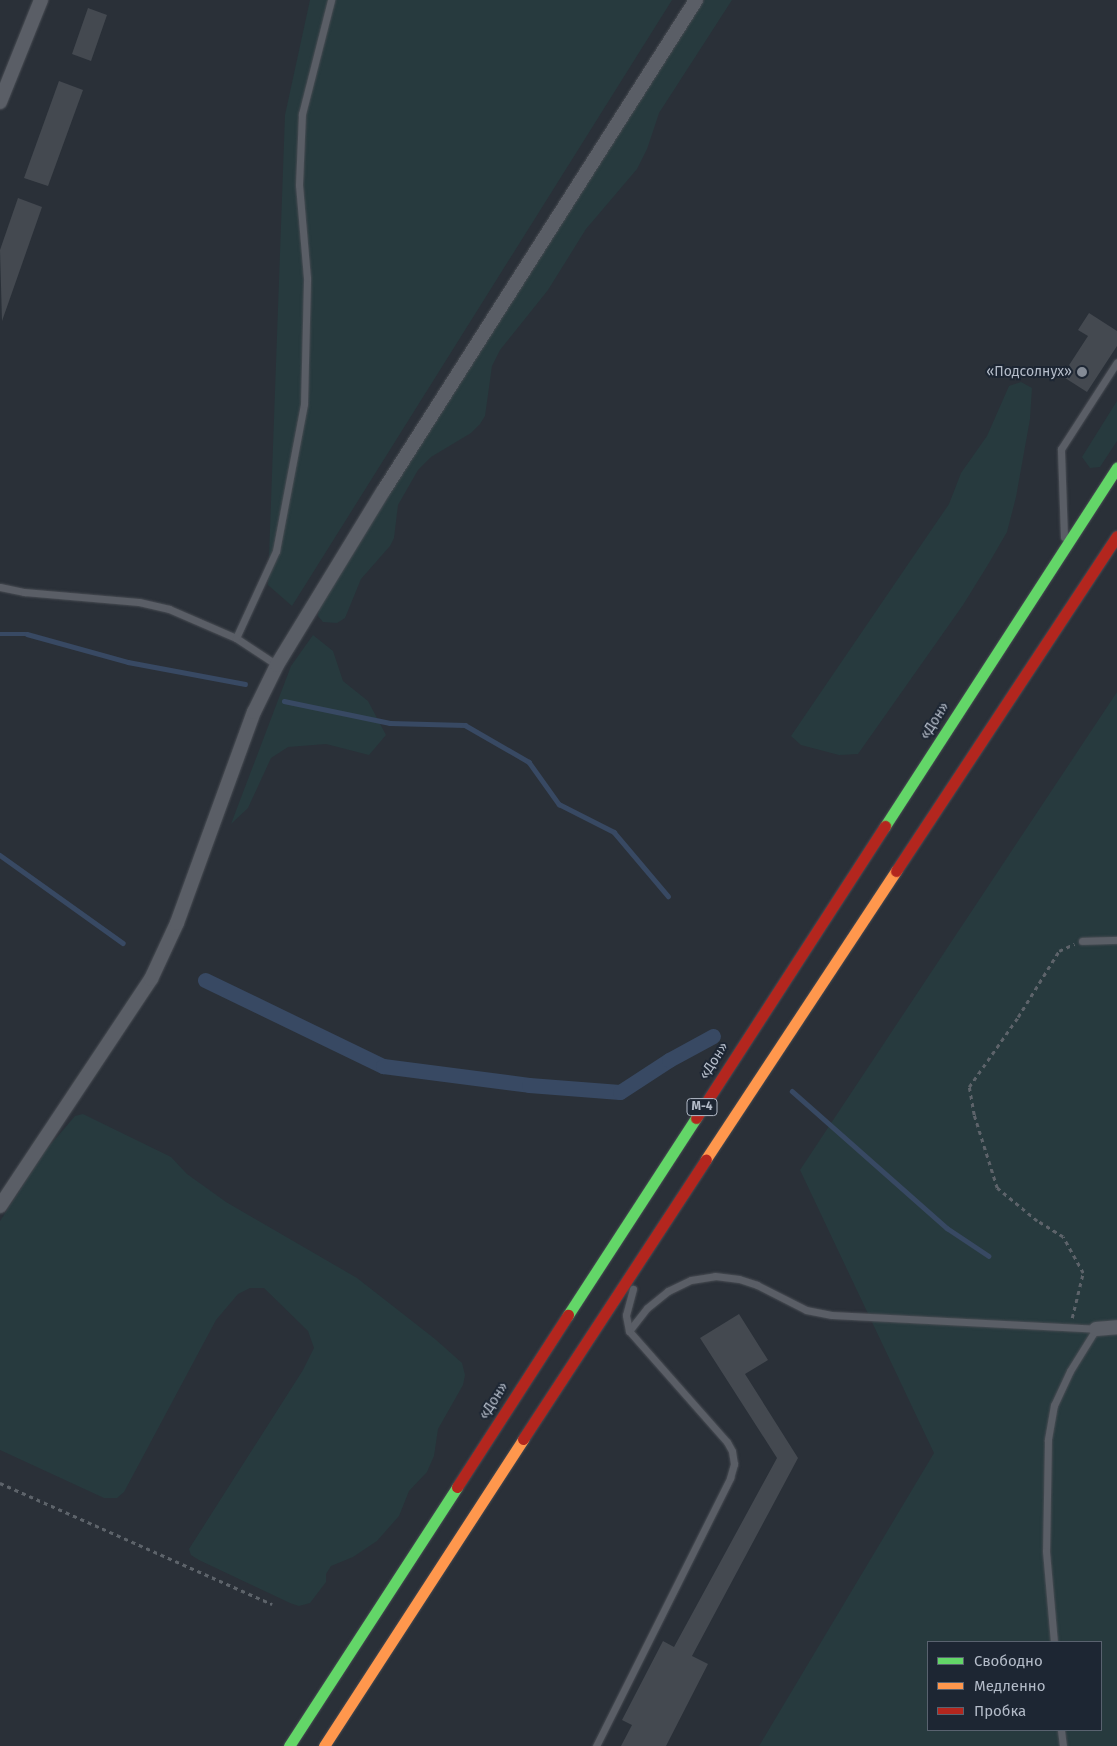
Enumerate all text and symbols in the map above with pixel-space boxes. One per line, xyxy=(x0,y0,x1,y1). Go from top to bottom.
place label: «Подсолнух» xyxy=(986,364,1072,380)
marker: «Подсолнух» xyxy=(1076,366,1088,378)
street label: «Дон» xyxy=(917,699,953,743)
street label: «Дон» xyxy=(696,1039,732,1083)
road number: М-4 xyxy=(686,1098,718,1116)
street label: «Дон» xyxy=(476,1379,512,1423)
legend xyxy=(927,1641,1102,1731)
text: Свободно xyxy=(974,1652,1043,1670)
text: Медленно xyxy=(974,1677,1046,1695)
text: Пробка xyxy=(974,1702,1026,1720)

